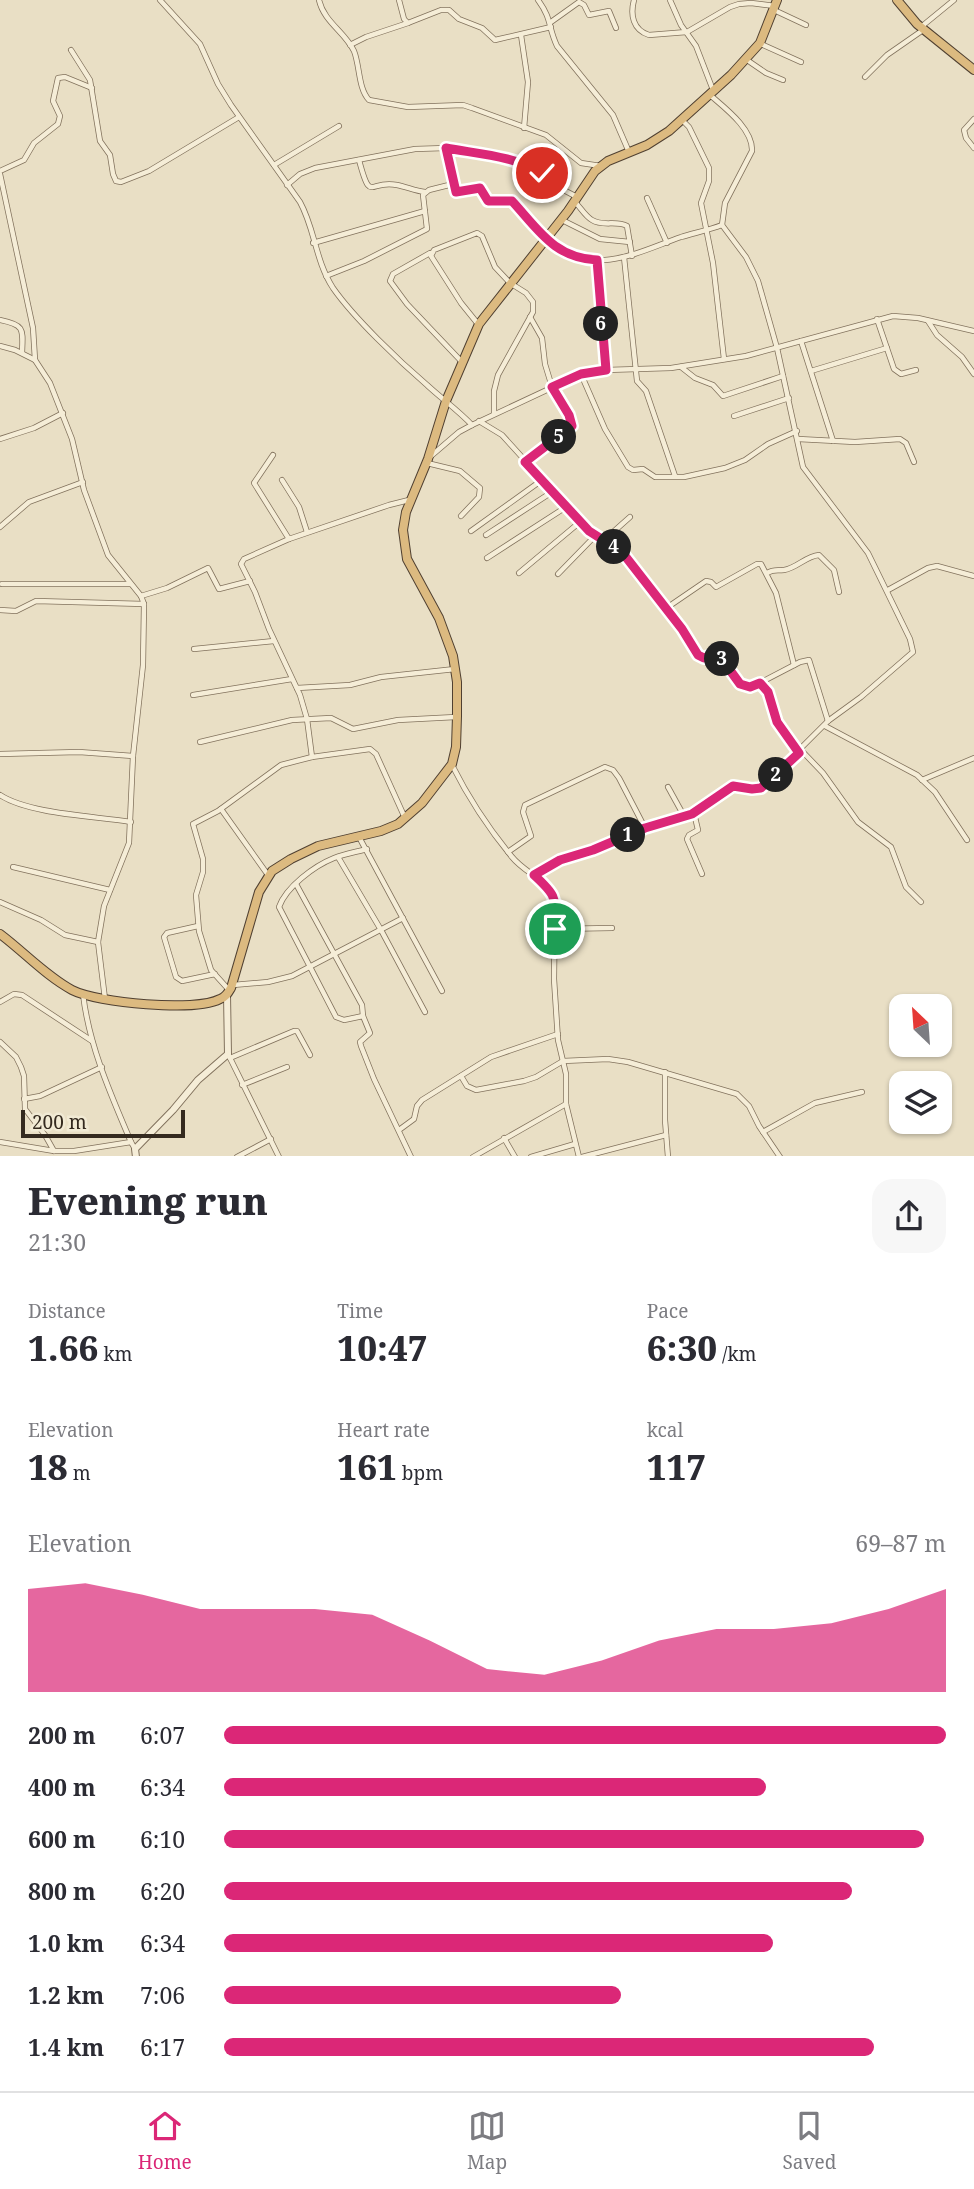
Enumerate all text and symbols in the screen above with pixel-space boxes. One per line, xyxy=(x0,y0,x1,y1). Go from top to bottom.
pin xyxy=(512,143,572,203)
icon: check xyxy=(523,154,561,192)
pin: 6 xyxy=(584,306,618,342)
text: 6 xyxy=(595,310,606,336)
pin: 5 xyxy=(542,420,576,454)
text: 5 xyxy=(553,423,564,449)
pin: 4 xyxy=(596,530,632,564)
text: 4 xyxy=(608,533,619,559)
pin: 3 xyxy=(704,642,740,676)
text: 3 xyxy=(716,645,727,671)
pin: 2 xyxy=(758,758,794,792)
text: 2 xyxy=(770,761,781,787)
pin: 1 xyxy=(610,818,646,852)
text: 1 xyxy=(622,821,633,847)
pin xyxy=(525,899,585,959)
icon: arrive xyxy=(536,910,574,948)
north arrow xyxy=(889,994,952,1057)
map controls xyxy=(889,994,952,1134)
button: layers xyxy=(889,1071,952,1134)
scale bar xyxy=(21,1108,186,1139)
text: 200 m xyxy=(32,1109,87,1135)
text: Evening run xyxy=(28,1174,268,1226)
button: share xyxy=(872,1179,946,1253)
text: 21:30 xyxy=(28,1226,86,1258)
text: Distance xyxy=(28,1298,106,1324)
text: Time xyxy=(337,1298,383,1324)
text: Pace xyxy=(647,1298,688,1324)
text: 1.66 xyxy=(28,1324,98,1371)
text: 10:47 xyxy=(337,1324,428,1371)
text: 6:30 xyxy=(647,1324,717,1371)
text: km xyxy=(98,1341,132,1367)
text: /km xyxy=(717,1341,757,1367)
text: Elevation xyxy=(28,1417,114,1443)
text: Heart rate xyxy=(337,1417,430,1443)
text: kcal xyxy=(647,1417,683,1443)
text: 18 xyxy=(28,1443,68,1490)
text: 161 xyxy=(337,1443,397,1490)
text: 117 xyxy=(647,1443,706,1490)
text: m xyxy=(68,1460,91,1486)
text: bpm xyxy=(397,1460,443,1486)
text: Elevation xyxy=(28,1527,132,1559)
text: 69–87 m xyxy=(855,1527,946,1559)
text: 200 m xyxy=(28,1719,96,1751)
text: 6:07 xyxy=(140,1719,185,1751)
text: 400 m xyxy=(28,1771,96,1803)
text: 6:34 xyxy=(140,1771,185,1803)
text: 600 m xyxy=(28,1823,96,1855)
text: 6:10 xyxy=(140,1823,185,1855)
text: 800 m xyxy=(28,1875,96,1907)
text: 6:20 xyxy=(140,1875,185,1907)
text: 1.0 km xyxy=(28,1927,104,1959)
text: 6:34 xyxy=(140,1927,185,1959)
text: 1.2 km xyxy=(28,1979,104,2011)
text: 7:06 xyxy=(140,1979,185,2011)
text: 1.4 km xyxy=(28,2031,104,2063)
text: 6:17 xyxy=(140,2031,185,2063)
tab: Home xyxy=(138,2107,192,2175)
tab: Map xyxy=(467,2107,507,2175)
tab: Saved xyxy=(782,2107,836,2175)

